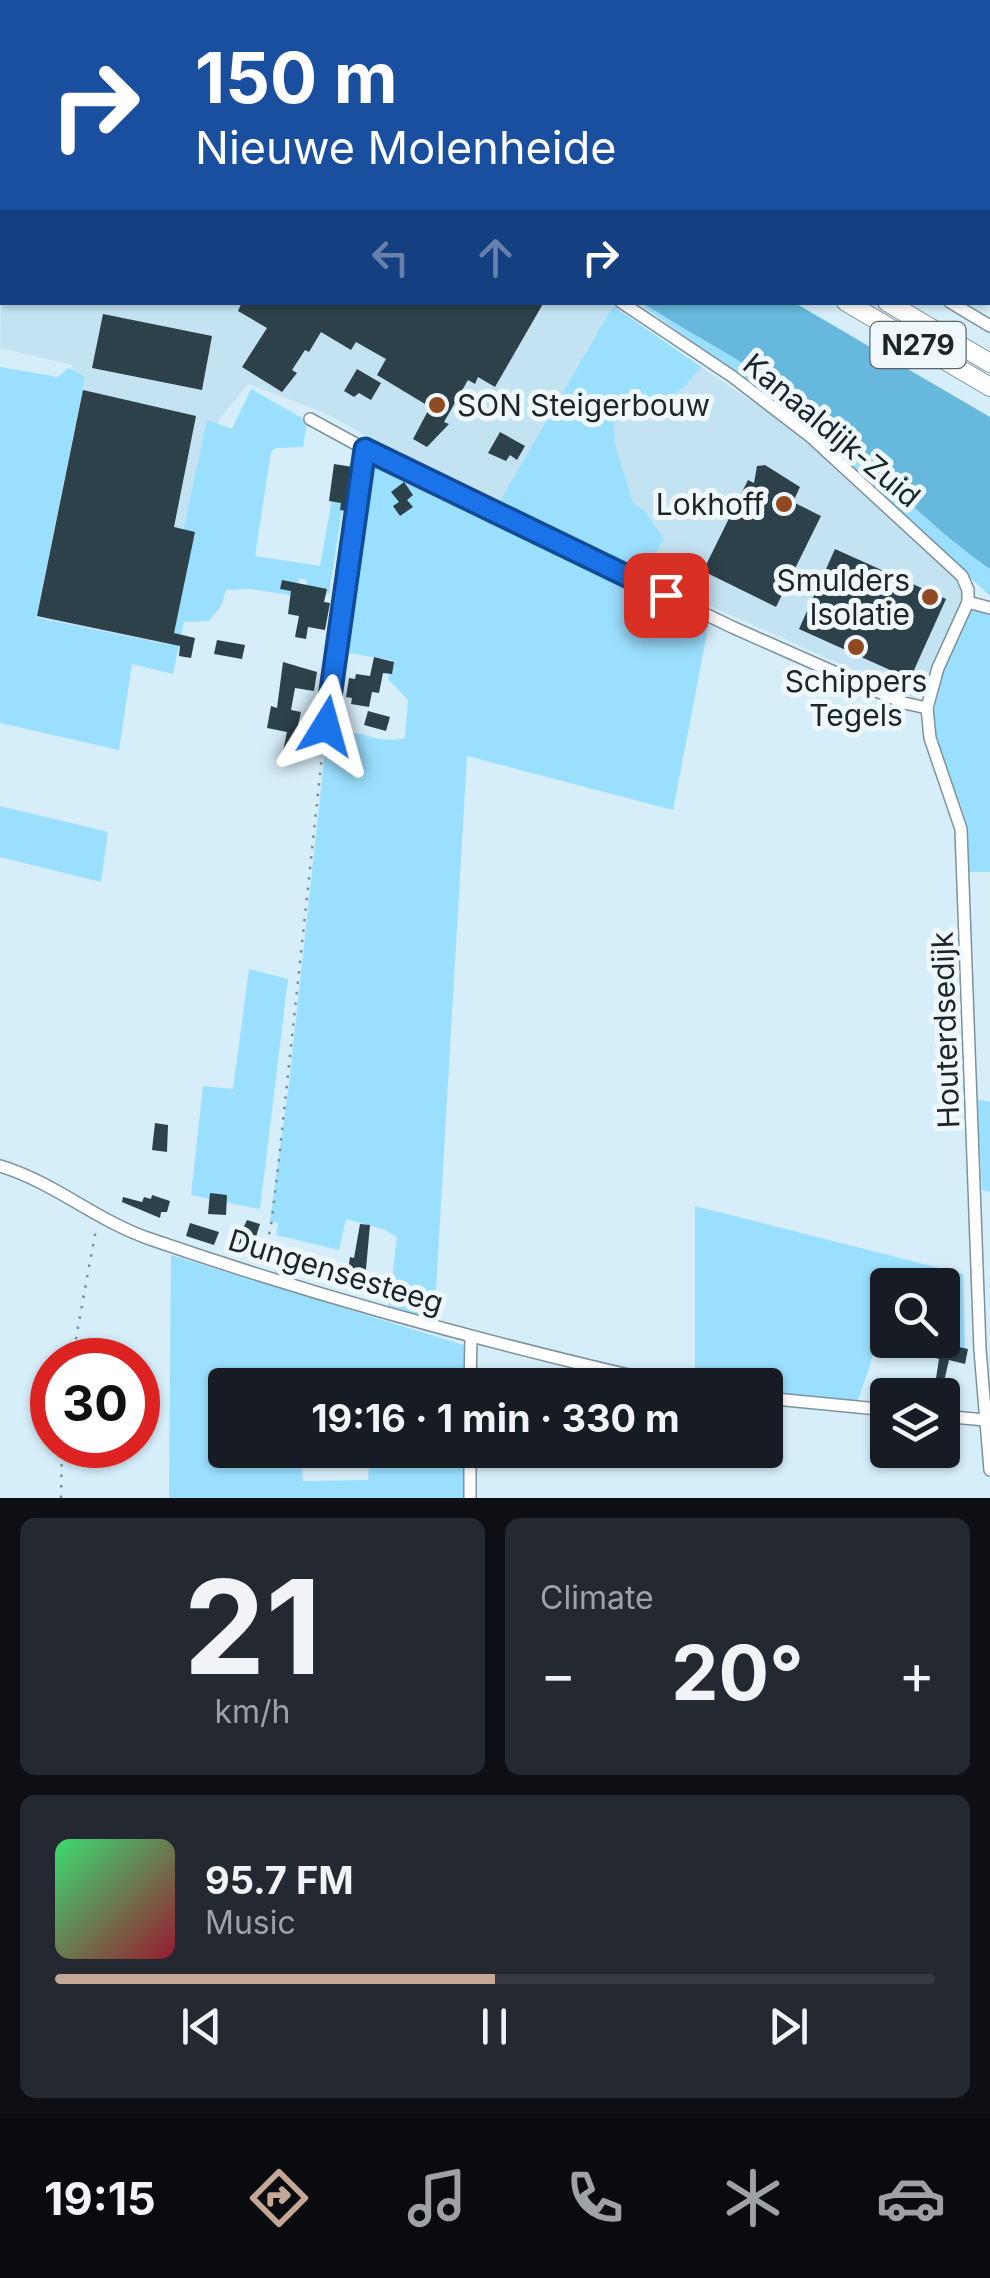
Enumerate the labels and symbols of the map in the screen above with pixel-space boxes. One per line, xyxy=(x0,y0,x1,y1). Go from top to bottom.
road number: N279 xyxy=(870,322,966,368)
street label: Kanaaldijk-Zuid xyxy=(736,346,928,514)
place label: SON Steigerbouw xyxy=(457,387,710,423)
marker: SON Steigerbouw xyxy=(426,394,448,416)
place label: Lokhoff xyxy=(656,486,764,522)
marker: Lokhoff xyxy=(773,493,795,515)
pin xyxy=(624,553,709,638)
place label: Smulders Isolatie xyxy=(776,562,910,632)
marker: Smulders Isolatie xyxy=(919,586,941,608)
marker: Schippers Tegels xyxy=(845,636,867,658)
place label: Schippers Tegels xyxy=(785,663,927,733)
position arrow xyxy=(274,674,378,778)
street label: Houterdsedijk xyxy=(924,930,966,1129)
street label: Dungensesteeg xyxy=(224,1221,448,1321)
speed limit sign: 30 xyxy=(30,1338,160,1468)

